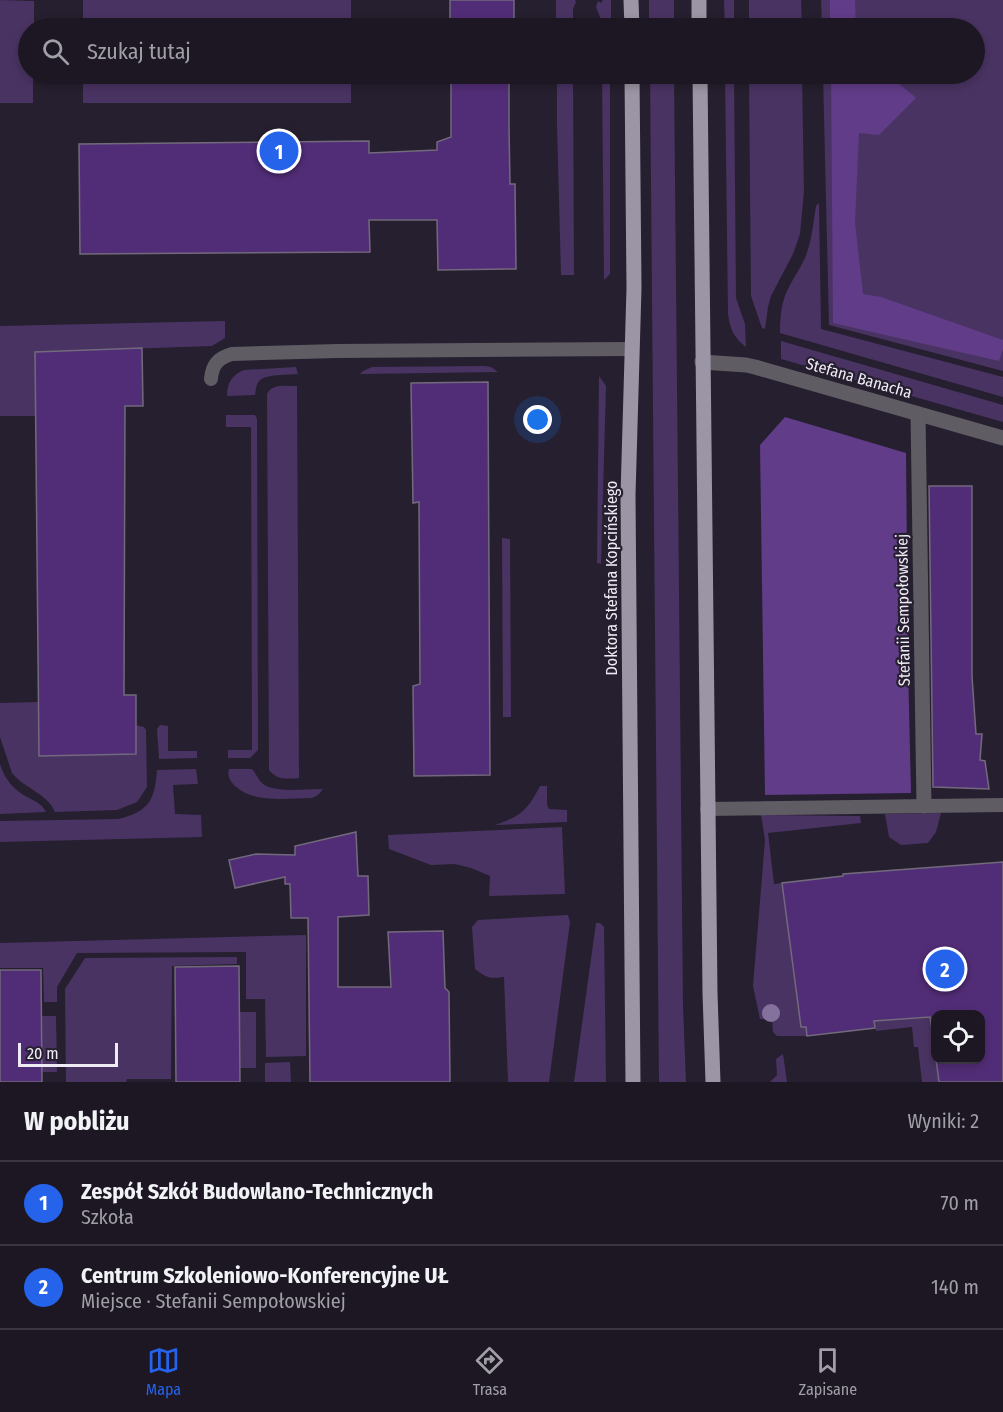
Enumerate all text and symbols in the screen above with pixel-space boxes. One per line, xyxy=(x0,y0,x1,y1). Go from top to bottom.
search box xyxy=(18,18,985,84)
icon: search xyxy=(39,35,72,68)
text: Szukaj tutaj xyxy=(87,38,191,65)
pin: 1 xyxy=(260,128,298,174)
street label: Stefana Banacha xyxy=(804,354,914,402)
your location xyxy=(523,405,552,434)
street label: Doktora Stefana Kopcińskiego xyxy=(602,481,621,675)
street label: Stefanii Sempołowskiej xyxy=(892,534,914,686)
pin: 2 xyxy=(926,946,964,992)
map controls xyxy=(931,1010,985,1064)
button: locate xyxy=(931,1010,985,1064)
scale bar xyxy=(18,1040,118,1068)
text: 20 m xyxy=(27,1044,58,1063)
text: W pobliżu xyxy=(24,1106,130,1137)
text: Wyniki: 2 xyxy=(907,1109,979,1133)
text: Zespół Szkół Budowlano-Technicznych xyxy=(81,1178,433,1205)
text: 1 xyxy=(39,1191,48,1215)
text: 70 m xyxy=(941,1191,979,1215)
text: Szkoła xyxy=(81,1205,134,1229)
text: Centrum Szkoleniowo-Konferencyjne UŁ xyxy=(81,1262,449,1289)
text: 2 xyxy=(39,1275,48,1299)
text: 140 m xyxy=(931,1275,979,1299)
text: Miejsce · Stefanii Sempołowskiej xyxy=(81,1289,346,1313)
tab: Mapa xyxy=(146,1344,181,1399)
tab: Trasa xyxy=(473,1344,507,1399)
tab: Zapisane xyxy=(799,1344,857,1399)

